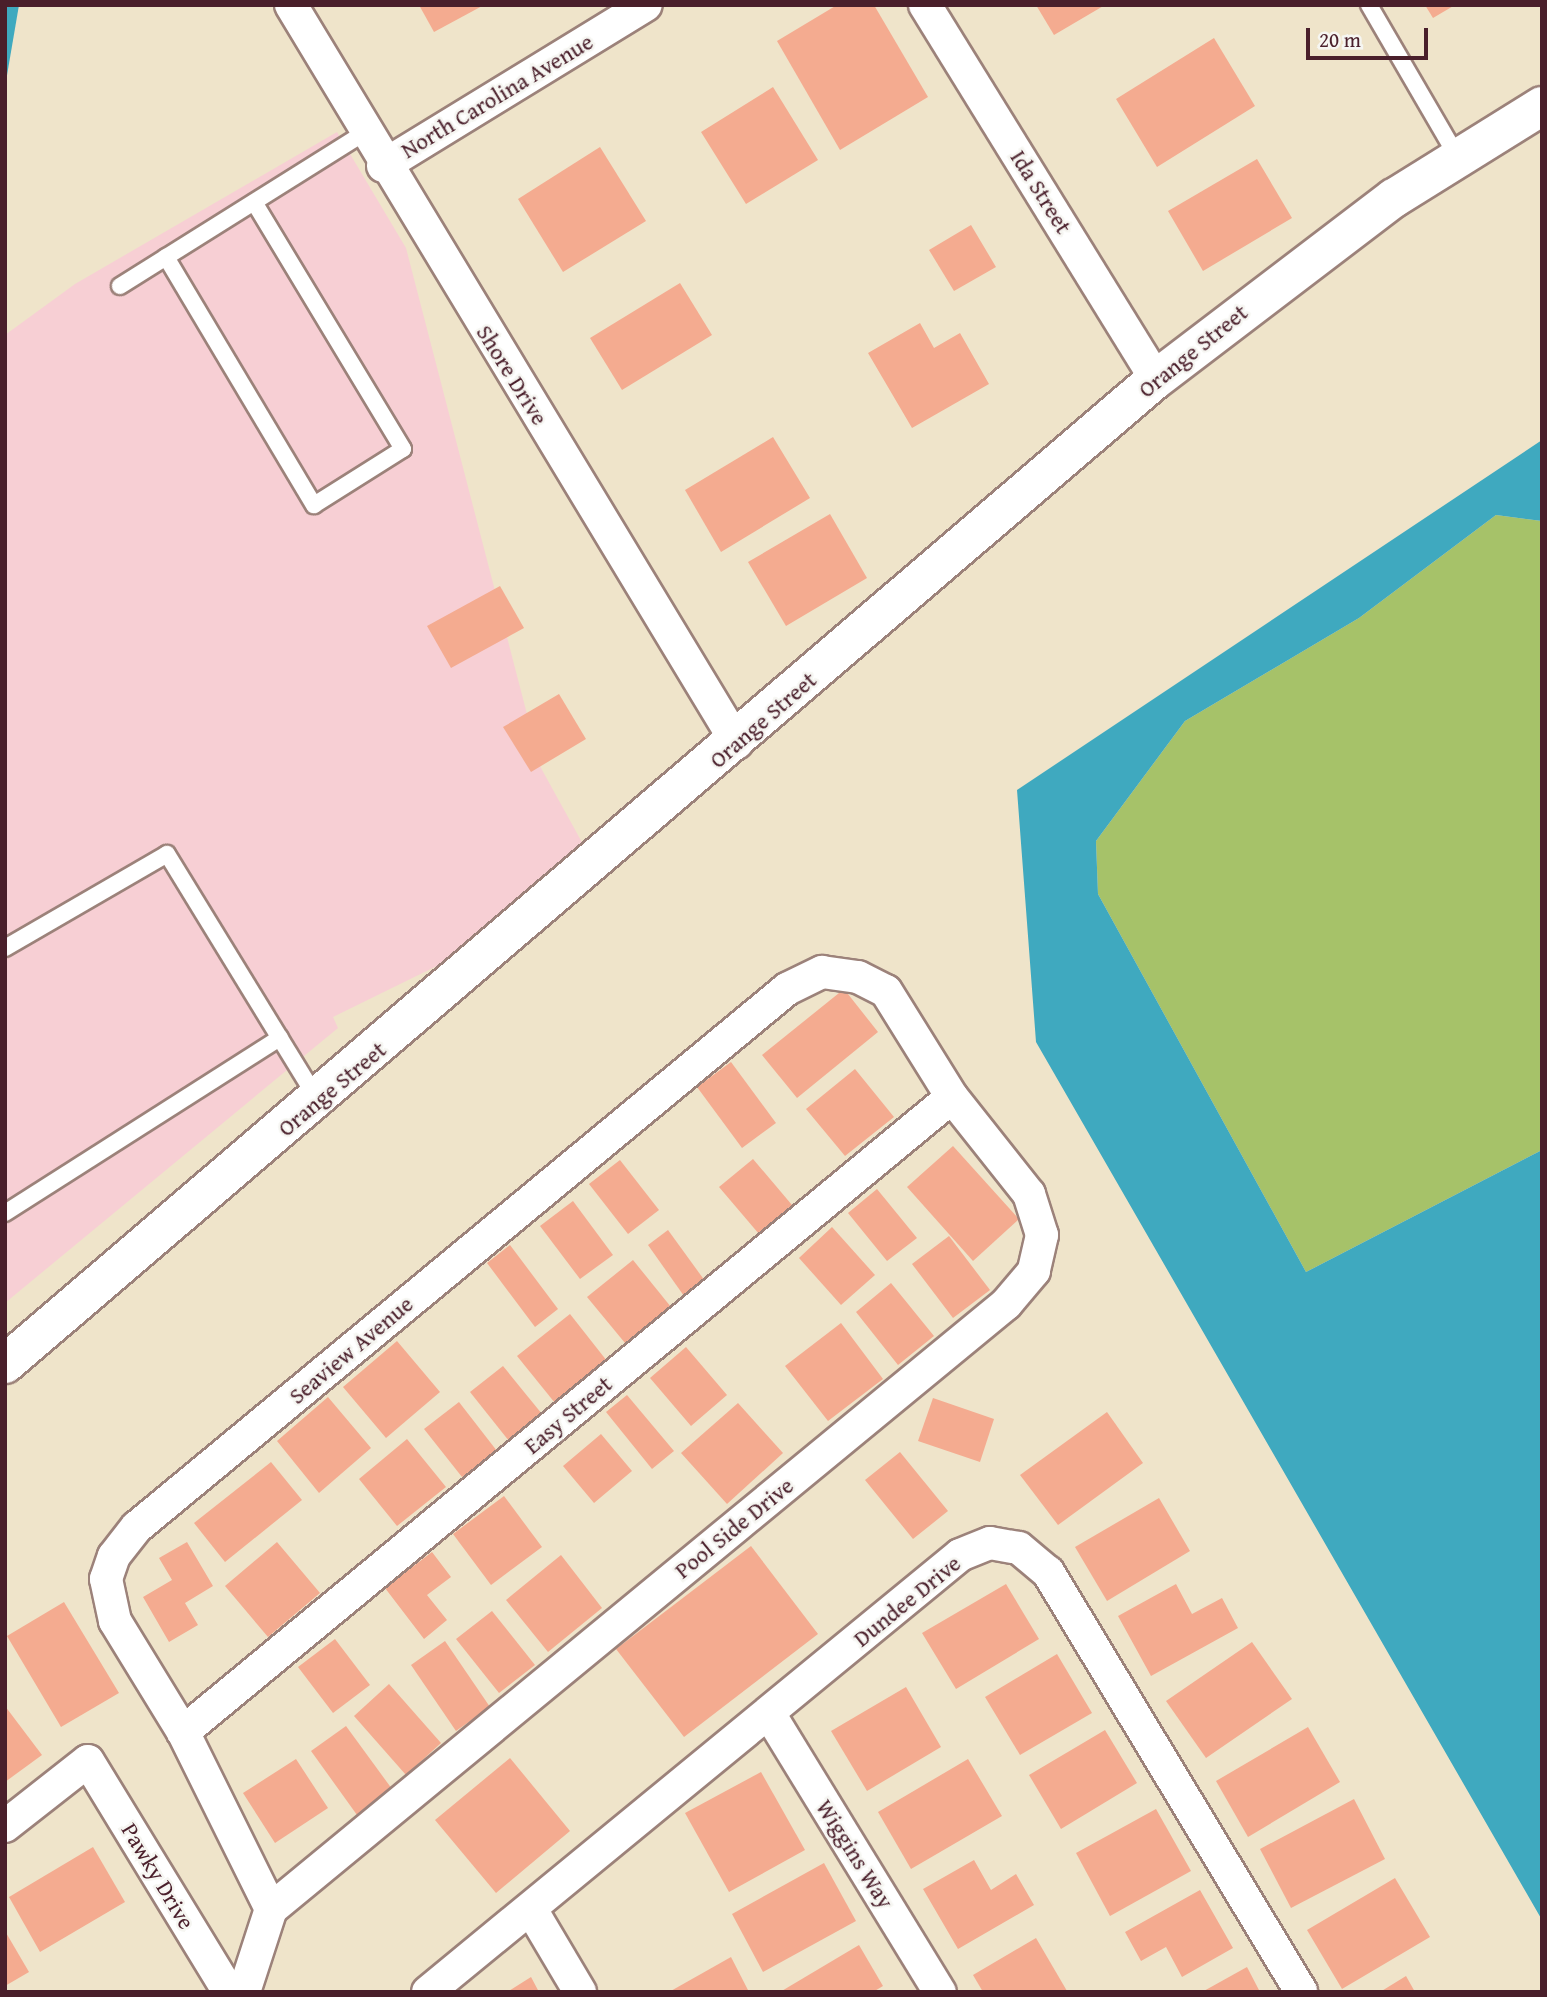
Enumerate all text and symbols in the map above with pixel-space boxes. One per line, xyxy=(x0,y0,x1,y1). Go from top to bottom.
scale bar xyxy=(1309,14,1432,58)
text: 20 m xyxy=(1319,24,1361,55)
street label: North Carolina Avenue xyxy=(396,28,598,164)
street label: Ida Street xyxy=(1005,145,1077,239)
street label: Orange Street xyxy=(1133,299,1253,403)
street label: Shore Drive xyxy=(470,320,554,430)
street label: Orange Street xyxy=(704,666,822,774)
street label: Orange Street xyxy=(272,1036,392,1142)
street label: Seaview Avenue xyxy=(283,1290,419,1410)
street label: Easy Street xyxy=(518,1370,618,1460)
street label: Pool Side Drive xyxy=(669,1472,799,1584)
street label: Dundee Drive xyxy=(848,1549,966,1653)
street label: Wiggins Way xyxy=(811,1794,899,1914)
street label: Pawky Drive xyxy=(116,1818,200,1934)

